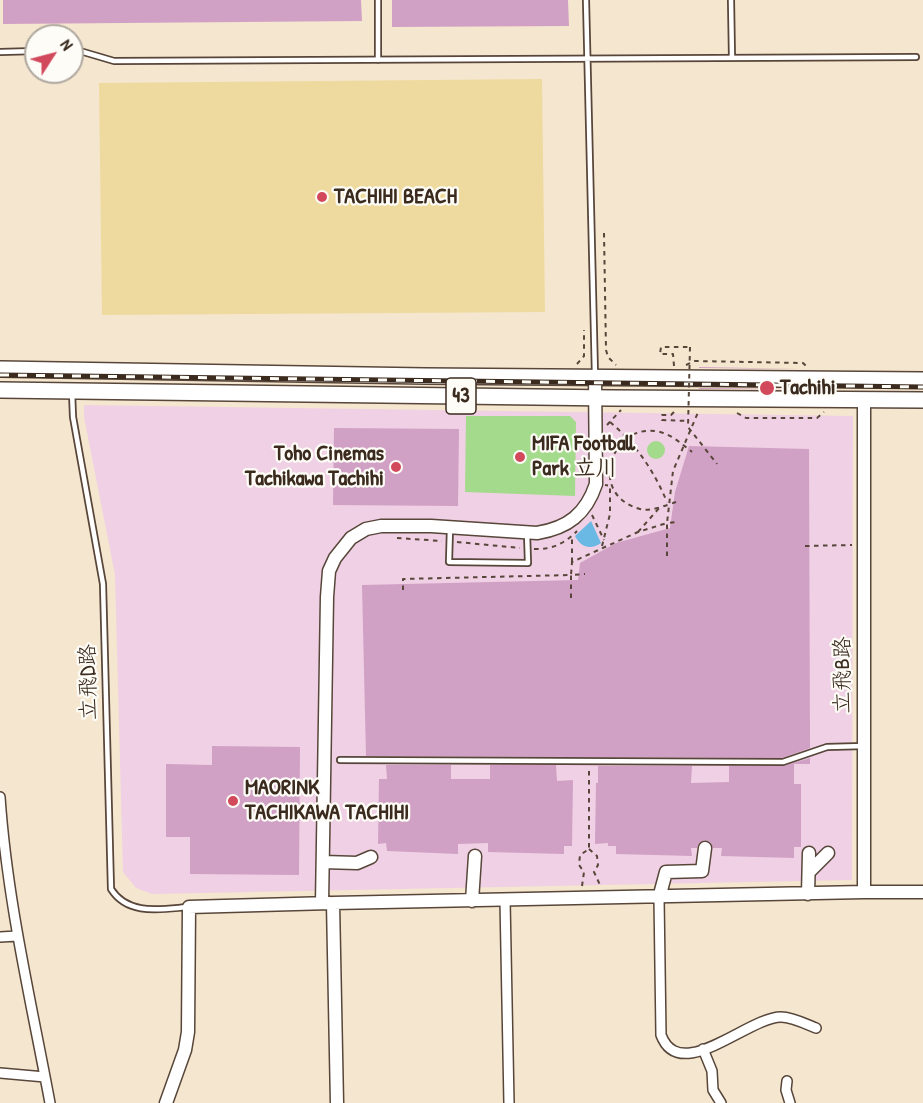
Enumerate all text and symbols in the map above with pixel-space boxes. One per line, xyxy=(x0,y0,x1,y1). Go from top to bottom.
north arrow xyxy=(24,24,84,84)
text: N xyxy=(56,35,78,54)
place label: TACHIHI BEACH xyxy=(334,184,457,210)
marker: TACHIHI BEACH xyxy=(315,190,329,204)
place label: Tachihi xyxy=(780,375,836,401)
road number: 43 xyxy=(446,378,476,414)
marker: Tachihi xyxy=(758,379,776,397)
place label: MIFA Football Park 立川 xyxy=(532,431,635,482)
place label: Toho Cinemas Tachikawa Tachihi xyxy=(245,441,384,493)
marker: MIFA Football Park 立川 xyxy=(513,450,527,464)
marker: Toho Cinemas Tachikawa Tachihi xyxy=(389,460,403,474)
street label: 立飛B路 xyxy=(830,636,856,714)
street label: 立飛D路 xyxy=(75,644,103,720)
place label: MAORINK TACHIKAWA TACHIHI xyxy=(245,775,409,826)
marker: MAORINK TACHIKAWA TACHIHI xyxy=(226,794,240,808)

